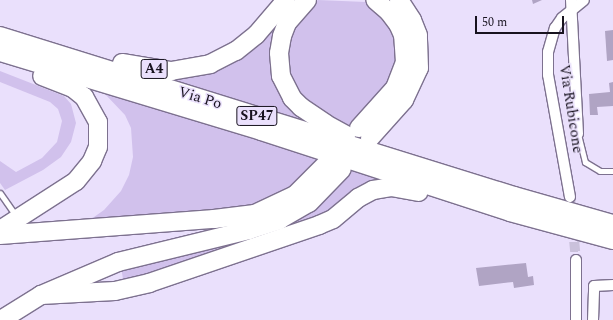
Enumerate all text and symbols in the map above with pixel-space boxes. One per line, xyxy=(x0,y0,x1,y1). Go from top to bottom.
scale bar xyxy=(477,8,566,34)
text: 50 m xyxy=(482,13,507,32)
road number: A4 xyxy=(140,57,168,81)
street label: Via Rubicone xyxy=(555,63,587,155)
street label: Via Po xyxy=(176,83,224,113)
road number: SP47 xyxy=(236,104,278,128)

